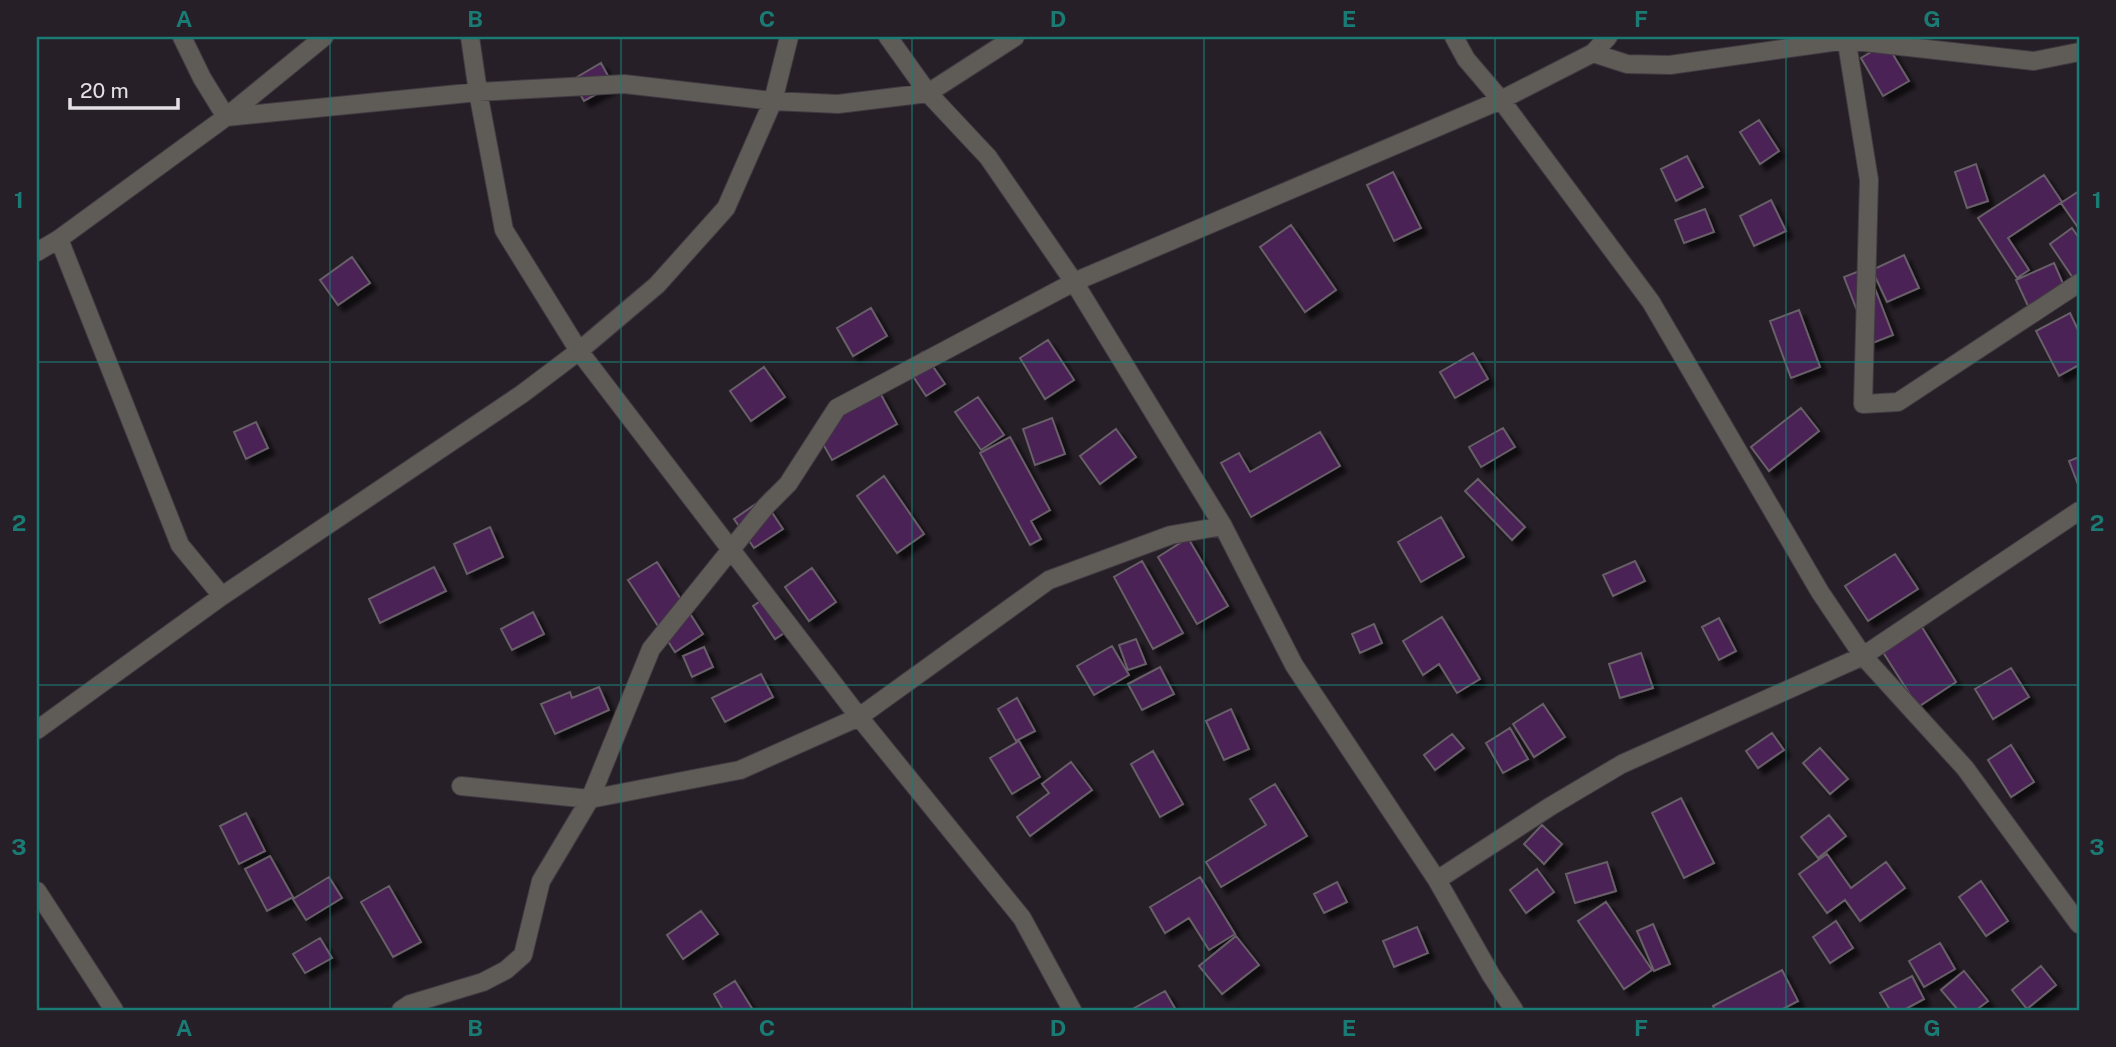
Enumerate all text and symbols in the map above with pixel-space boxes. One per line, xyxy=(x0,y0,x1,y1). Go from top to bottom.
text: A xyxy=(176,5,193,32)
text: B xyxy=(467,5,483,32)
text: C xyxy=(759,5,775,32)
text: D xyxy=(1050,5,1066,32)
text: E xyxy=(1342,5,1356,32)
text: F xyxy=(1634,5,1648,32)
text: G xyxy=(1923,5,1941,32)
scale bar xyxy=(70,66,178,110)
text: 20 m xyxy=(80,78,129,103)
text: 1 xyxy=(14,186,24,213)
text: 1 xyxy=(2092,186,2102,213)
text: 2 xyxy=(12,509,26,536)
text: 2 xyxy=(2090,509,2104,536)
text: 3 xyxy=(11,833,27,860)
text: 3 xyxy=(2089,833,2105,860)
text: A xyxy=(176,1014,193,1041)
text: B xyxy=(467,1014,483,1041)
text: C xyxy=(759,1014,775,1041)
text: D xyxy=(1050,1014,1066,1041)
text: E xyxy=(1342,1014,1356,1041)
text: F xyxy=(1634,1014,1648,1041)
text: G xyxy=(1923,1014,1941,1041)

